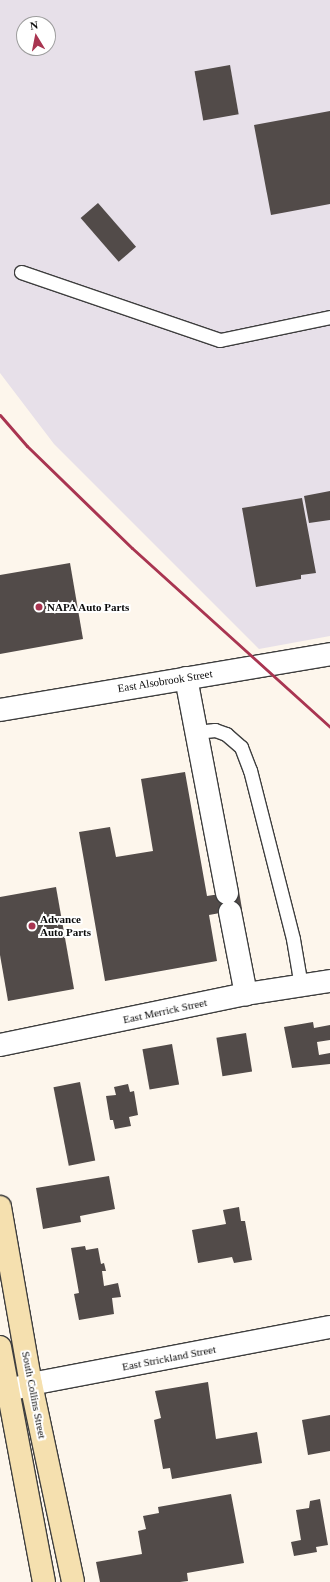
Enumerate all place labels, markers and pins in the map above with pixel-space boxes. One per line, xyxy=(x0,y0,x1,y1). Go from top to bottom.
place label: NAPA Auto Parts xyxy=(47,600,131,614)
marker: NAPA Auto Parts xyxy=(34,602,44,612)
place label: Advance Auto Parts xyxy=(40,913,91,939)
marker: Advance Auto Parts xyxy=(27,921,37,931)

